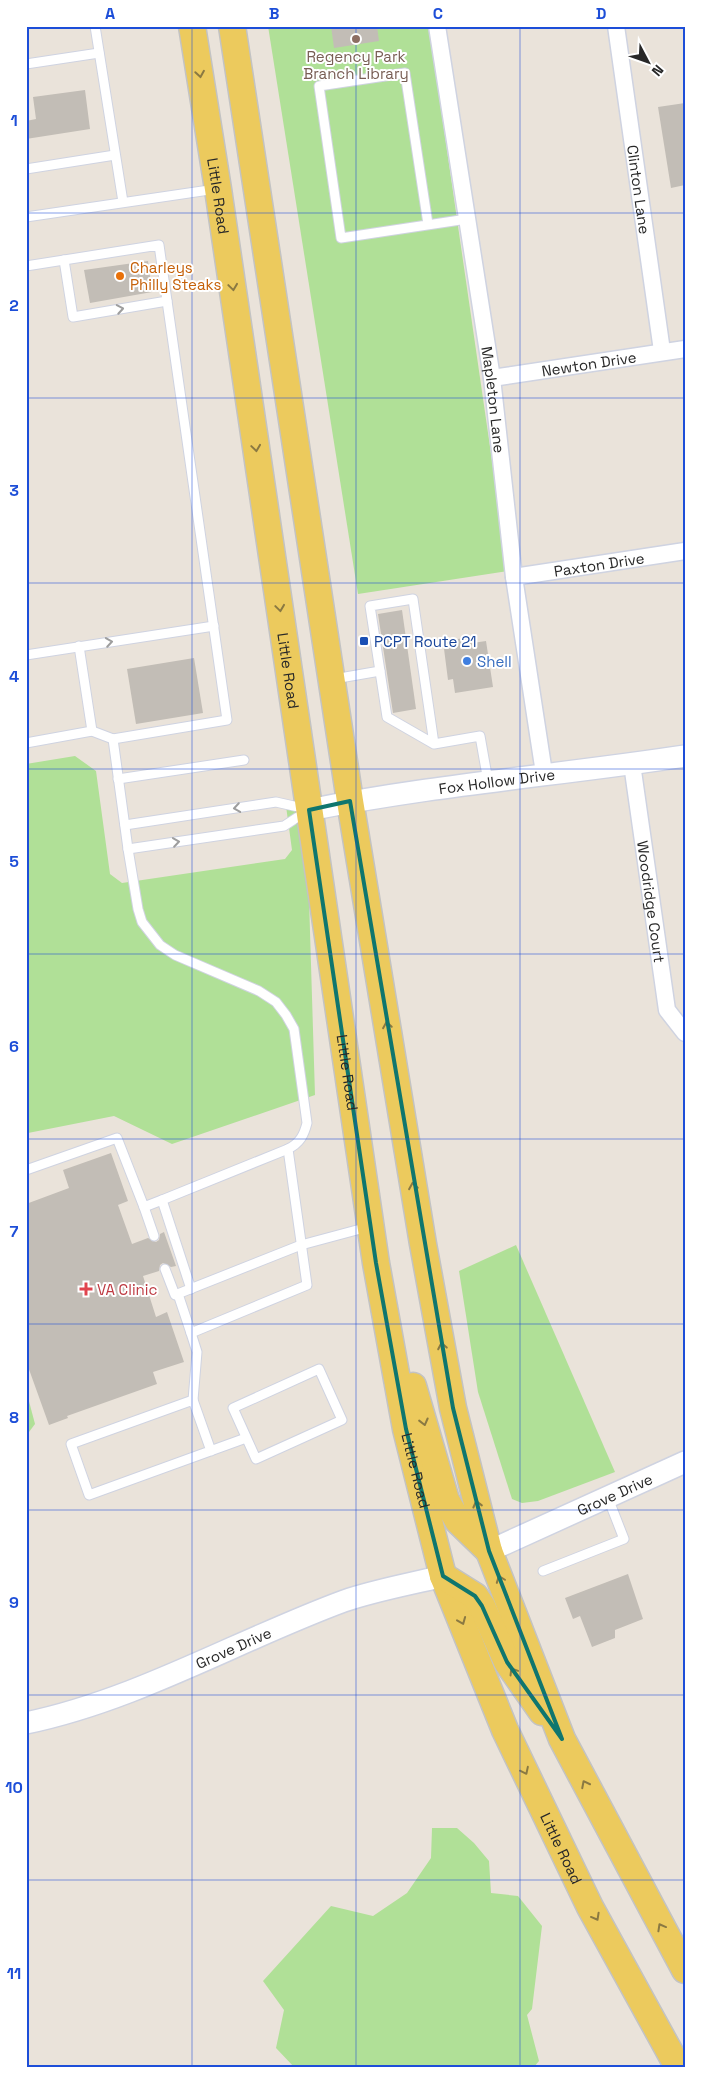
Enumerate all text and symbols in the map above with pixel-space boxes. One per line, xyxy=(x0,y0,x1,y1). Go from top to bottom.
text: A xyxy=(105,3,115,24)
text: B xyxy=(269,3,279,24)
text: C xyxy=(433,3,443,24)
text: D xyxy=(596,3,606,24)
marker: Regency Park Branch Library xyxy=(350,33,362,45)
north arrow xyxy=(624,38,674,88)
place label: Regency Park Branch Library xyxy=(303,47,409,83)
text: N xyxy=(648,61,668,80)
one-way arrow xyxy=(194,70,204,79)
text: 1 xyxy=(10,110,18,131)
street label: Clinton Lane xyxy=(623,144,655,235)
street label: Little Road xyxy=(204,156,234,235)
place label: Charleys Philly Steaks xyxy=(130,258,221,294)
marker: Charleys Philly Steaks xyxy=(114,270,126,282)
one-way arrow xyxy=(227,282,237,291)
text: 2 xyxy=(9,295,19,316)
one-way arrow xyxy=(116,305,125,315)
street label: Mapleton Lane xyxy=(478,345,510,454)
street label: Newton Drive xyxy=(540,347,638,380)
one-way arrow xyxy=(250,444,261,452)
text: 3 xyxy=(9,480,19,501)
street label: Paxton Drive xyxy=(552,548,646,580)
one-way arrow xyxy=(274,604,284,613)
street label: Little Road xyxy=(274,631,304,710)
place label: PCPT Route 21 xyxy=(374,632,477,651)
marker: PCPT Route 21 xyxy=(358,635,370,647)
one-way arrow xyxy=(105,637,113,648)
place label: Shell xyxy=(477,652,512,671)
marker: Shell xyxy=(461,655,473,667)
text: 4 xyxy=(9,666,19,687)
street label: Fox Hollow Drive xyxy=(437,764,556,798)
one-way arrow xyxy=(233,802,241,813)
one-way arrow xyxy=(172,837,181,847)
street label: Woodridge Court xyxy=(633,839,670,964)
text: 5 xyxy=(9,851,19,872)
one-way arrow xyxy=(382,1021,392,1030)
street label: Little Road xyxy=(333,1033,363,1112)
text: 6 xyxy=(9,1036,19,1057)
one-way arrow xyxy=(409,1181,419,1190)
text: 7 xyxy=(10,1221,19,1242)
place label: VA Clinic xyxy=(97,1280,157,1299)
marker: VA Clinic xyxy=(79,1282,93,1296)
one-way arrow xyxy=(437,1341,447,1350)
text: 8 xyxy=(9,1407,19,1428)
one-way arrow xyxy=(418,1417,429,1426)
street label: Little Road xyxy=(398,1431,435,1510)
street label: Grove Drive xyxy=(574,1469,655,1519)
one-way arrow xyxy=(473,1500,483,1508)
one-way arrow xyxy=(496,1575,506,1584)
text: 9 xyxy=(9,1592,19,1613)
one-way arrow xyxy=(455,1616,466,1625)
street label: Grove Drive xyxy=(192,1622,274,1673)
one-way arrow xyxy=(509,1668,519,1677)
one-way arrow xyxy=(519,1766,529,1775)
text: 10 xyxy=(5,1777,23,1798)
one-way arrow xyxy=(581,1780,591,1789)
street label: Little Road xyxy=(537,1809,587,1887)
one-way arrow xyxy=(590,1912,600,1921)
one-way arrow xyxy=(658,1924,668,1933)
text: 11 xyxy=(7,1963,21,1984)

